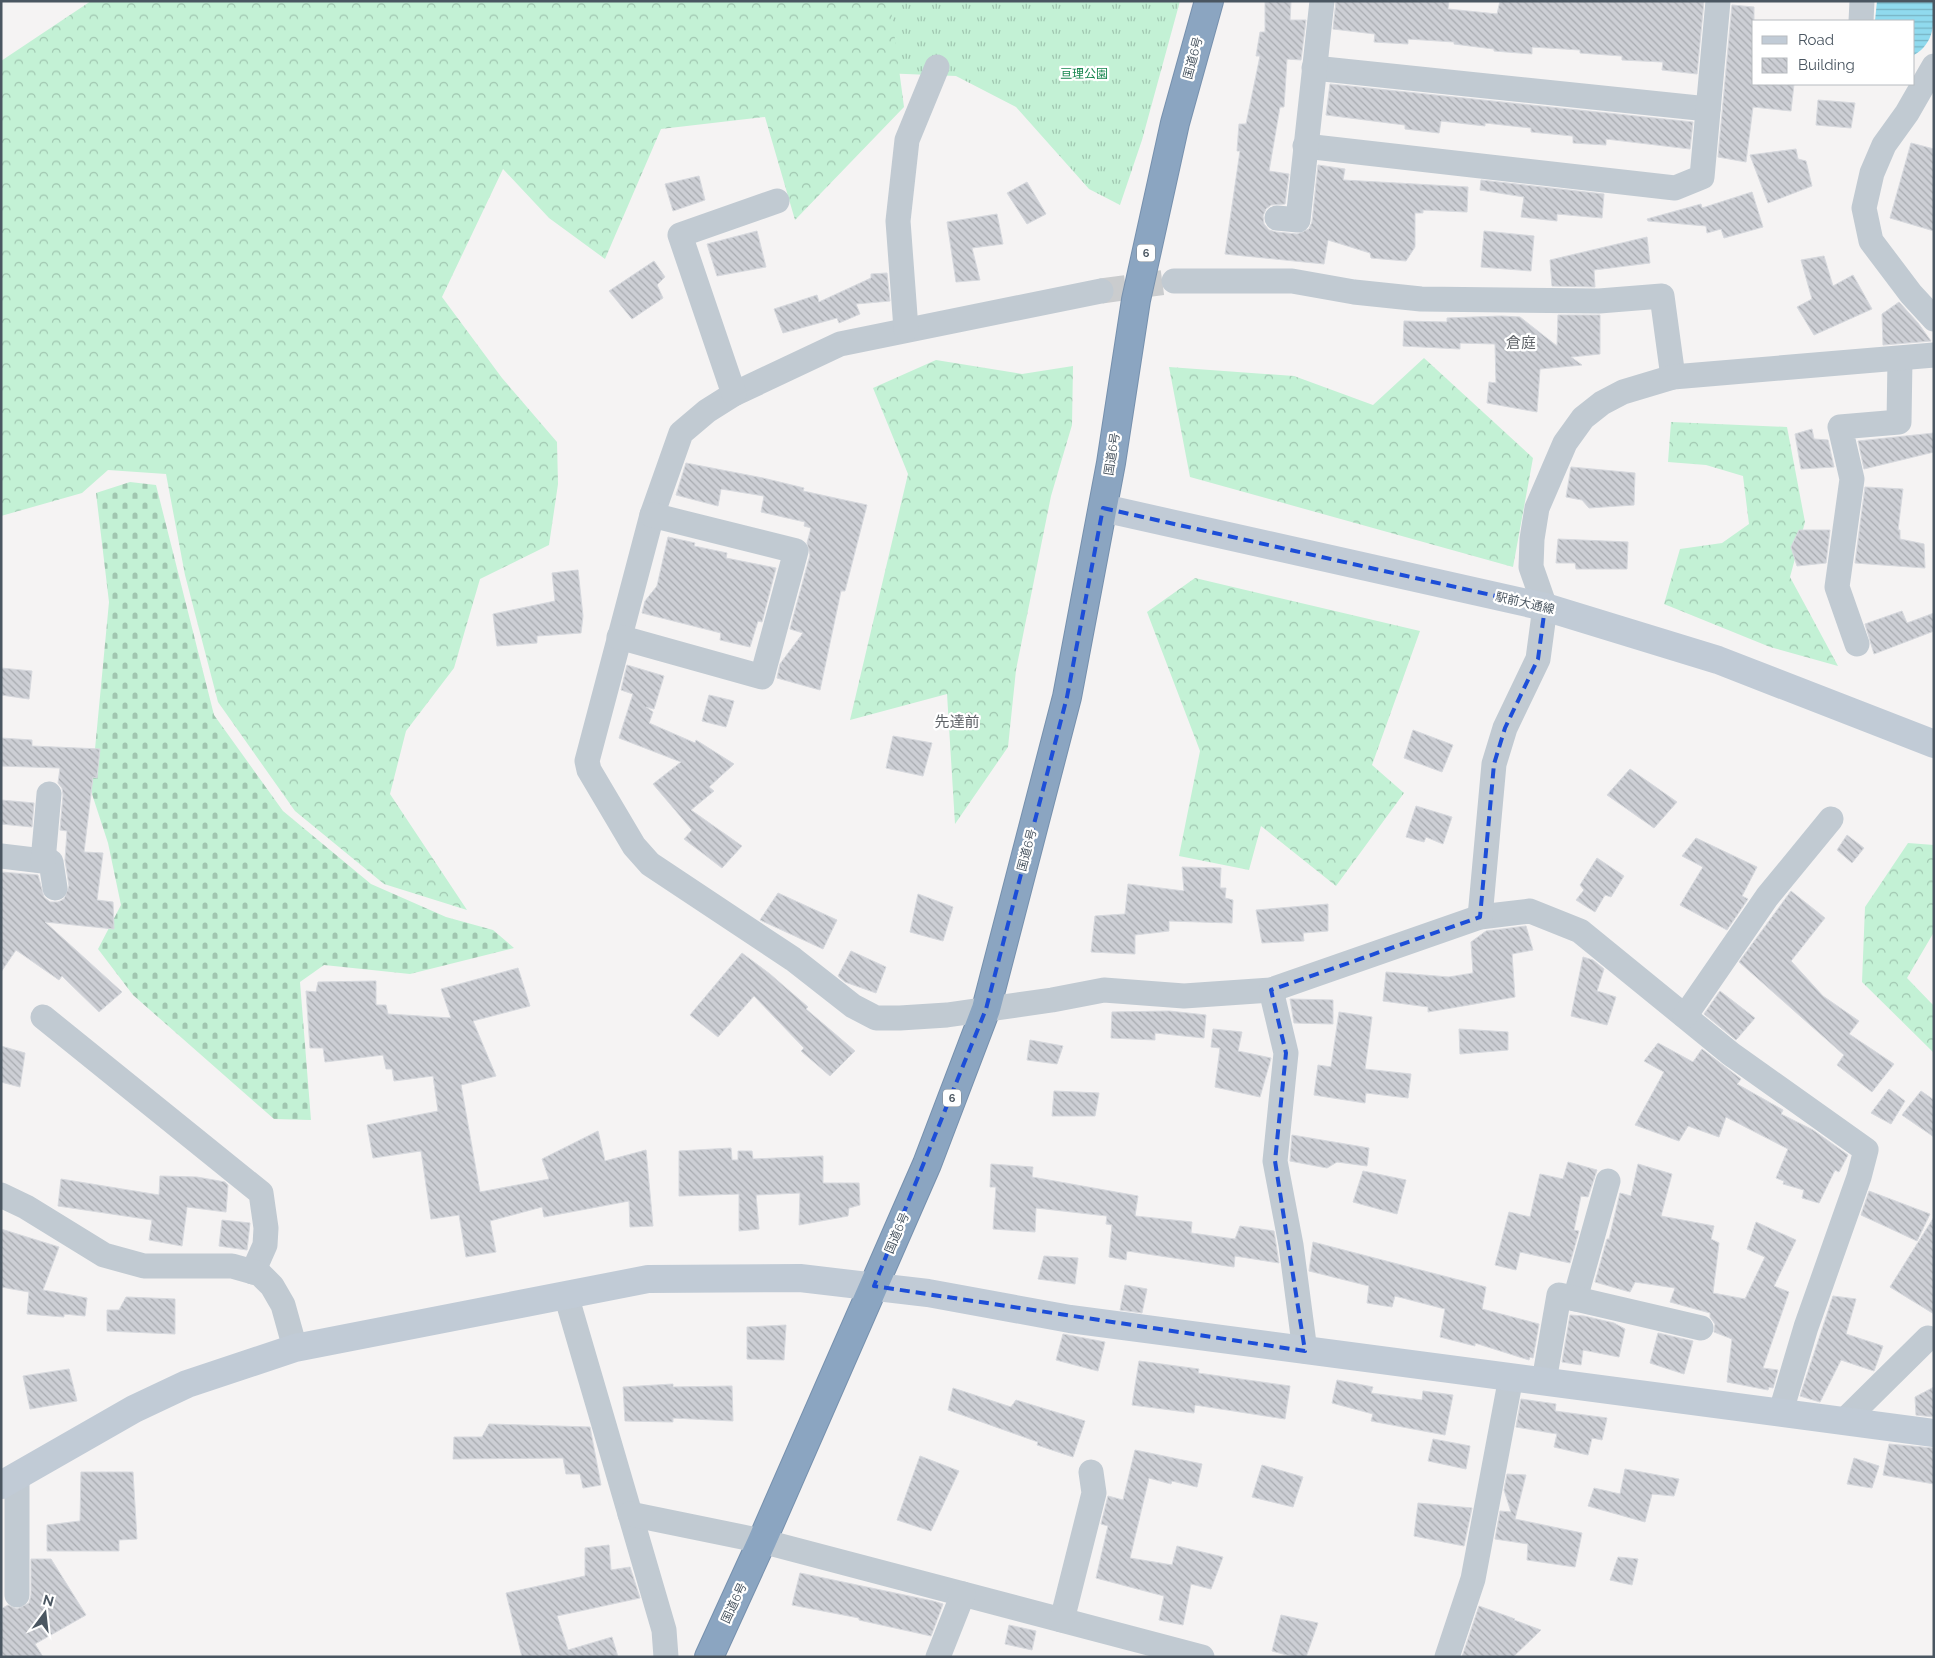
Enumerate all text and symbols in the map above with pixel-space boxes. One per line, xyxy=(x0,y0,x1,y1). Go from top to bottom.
legend xyxy=(1752,20,1915,85)
text: Road xyxy=(1798,31,1834,49)
street label: 国道6号 xyxy=(1181,35,1205,81)
text: Building xyxy=(1798,56,1855,74)
park label: 亘理公園 xyxy=(1060,67,1108,81)
road number: 6 xyxy=(1137,244,1155,262)
district label: 倉庭 xyxy=(1506,334,1536,352)
street label: 国道6号 xyxy=(1102,432,1122,476)
street label: 駅前大通線 xyxy=(1494,589,1556,617)
district label: 先達前 xyxy=(934,713,980,731)
street label: 国道6号 xyxy=(1015,827,1039,873)
road number: 6 xyxy=(943,1090,961,1106)
street label: 国道6号 xyxy=(882,1210,912,1256)
street label: 国道6号 xyxy=(719,1580,749,1626)
north arrow xyxy=(20,1588,70,1638)
text: N xyxy=(41,1591,56,1610)

